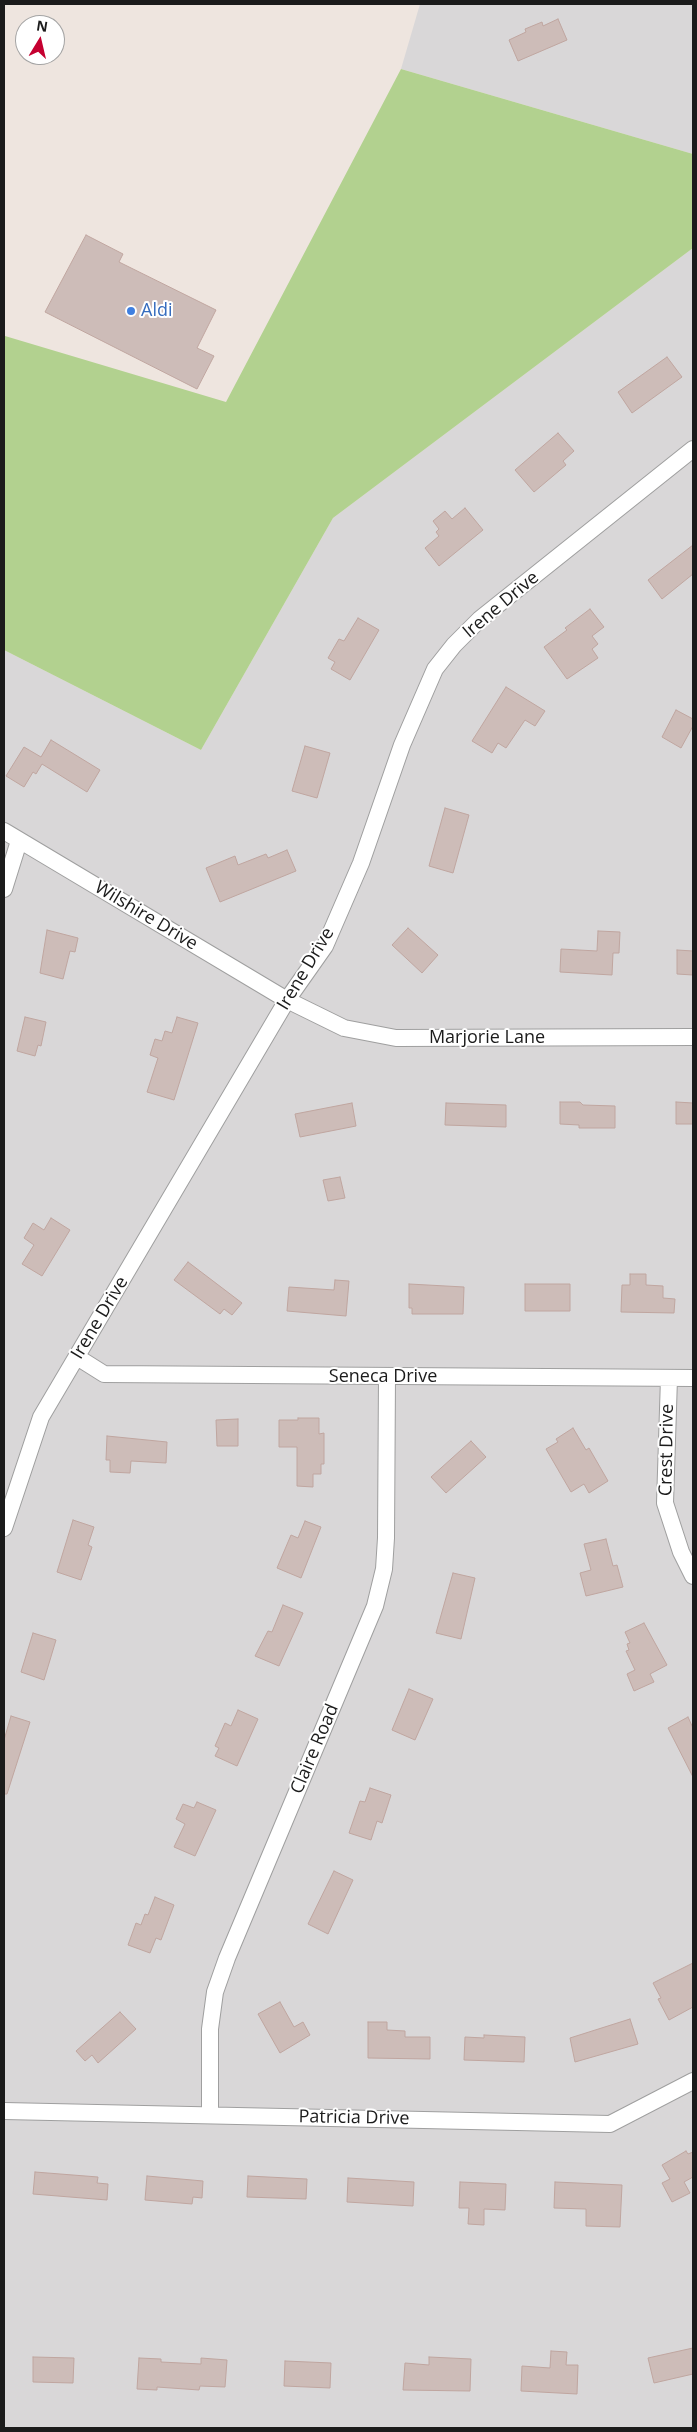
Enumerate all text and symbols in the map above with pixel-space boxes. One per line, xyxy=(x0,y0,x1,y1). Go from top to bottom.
north arrow xyxy=(15,15,65,65)
text: N xyxy=(35,15,49,36)
place label: Aldi xyxy=(141,300,172,322)
marker: Aldi xyxy=(125,305,137,317)
street label: Irene Drive xyxy=(459,567,543,643)
street label: Wilshire Drive xyxy=(91,877,201,955)
street label: Irene Drive xyxy=(273,924,339,1014)
street label: Marjorie Lane xyxy=(429,1027,545,1049)
street label: Irene Drive xyxy=(67,1273,133,1363)
street label: Seneca Drive xyxy=(329,1366,437,1388)
street label: Crest Drive xyxy=(655,1404,679,1496)
street label: Claire Road xyxy=(286,1701,344,1797)
street label: Patricia Drive xyxy=(298,2106,410,2130)

